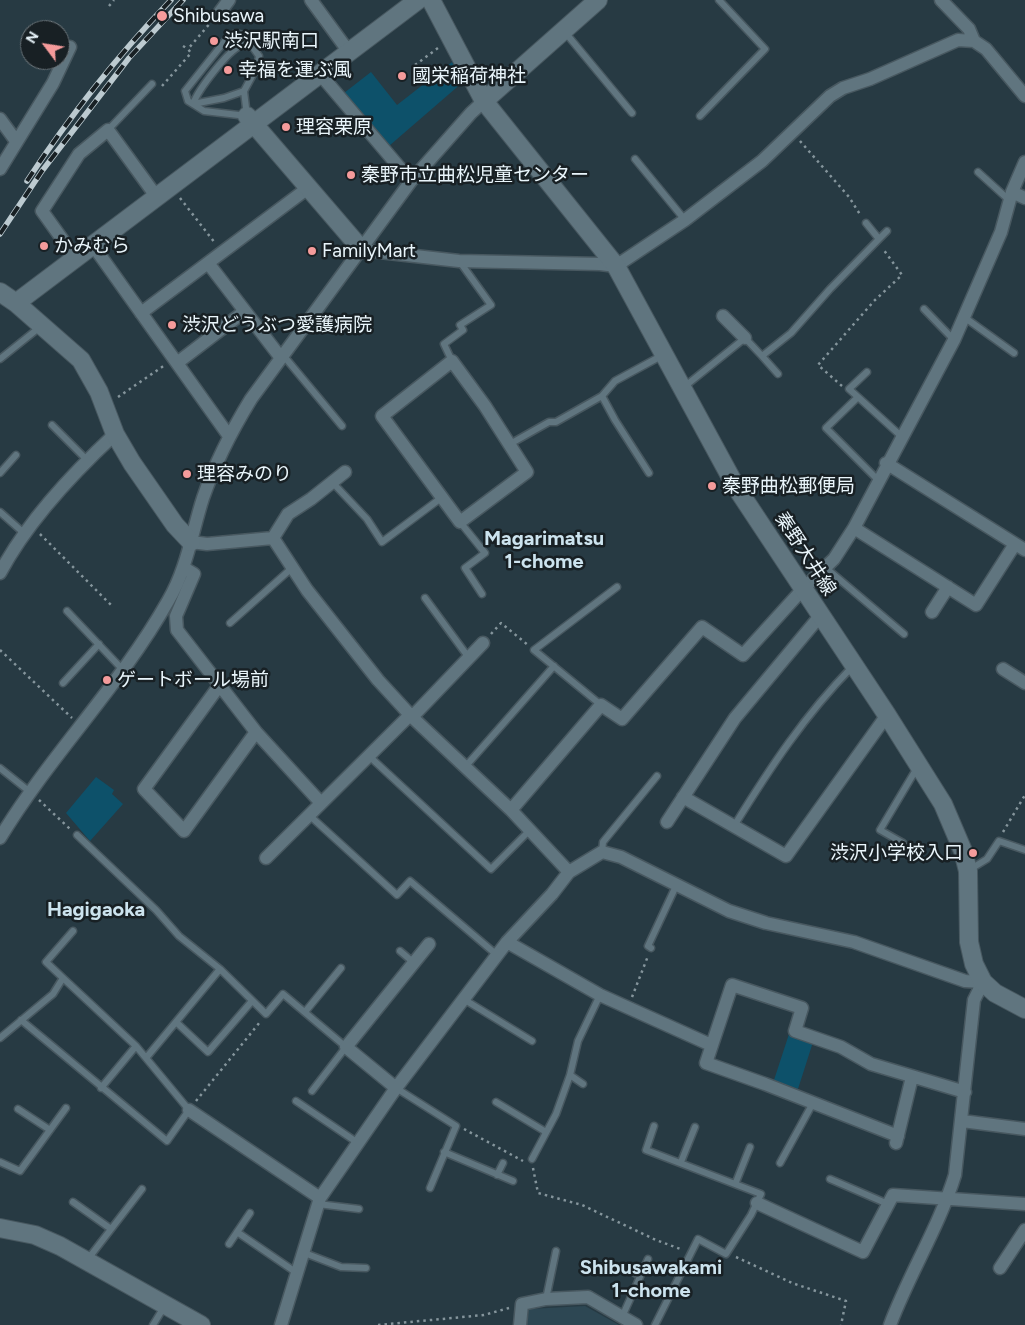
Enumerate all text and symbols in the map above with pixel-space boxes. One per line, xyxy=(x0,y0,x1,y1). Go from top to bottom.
place label: Shibusawa xyxy=(173,5,264,27)
marker: Shibusawa xyxy=(155,9,169,23)
north arrow xyxy=(20,20,70,70)
text: N xyxy=(22,29,43,47)
place label: 渋沢駅南口 xyxy=(224,30,319,52)
marker: 渋沢駅南口 xyxy=(208,35,220,47)
place label: 幸福を運ぶ風 xyxy=(238,59,352,81)
marker: 幸福を運ぶ風 xyxy=(222,64,234,76)
place label: 國栄稲荷神社 xyxy=(412,65,526,87)
marker: 國栄稲荷神社 xyxy=(396,70,408,82)
place label: 理容栗原 xyxy=(296,116,372,138)
marker: 理容栗原 xyxy=(280,121,292,133)
place label: 秦野市立曲松児童センター xyxy=(361,164,589,186)
marker: 秦野市立曲松児童センター xyxy=(345,169,357,181)
place label: かみむら xyxy=(54,235,130,257)
marker: かみむら xyxy=(38,240,50,252)
place label: FamilyMart xyxy=(322,240,416,262)
marker: FamilyMart xyxy=(306,245,318,257)
place label: 渋沢どうぶつ愛護病院 xyxy=(182,314,372,336)
marker: 渋沢どうぶつ愛護病院 xyxy=(166,319,178,331)
place label: 理容みのり xyxy=(197,463,292,485)
marker: 理容みのり xyxy=(181,468,193,480)
place label: 秦野曲松郵便局 xyxy=(722,475,855,497)
marker: 秦野曲松郵便局 xyxy=(706,480,718,492)
street label: 秦野大井線 xyxy=(770,508,840,600)
district label: Magarimatsu 1-chome xyxy=(484,527,604,574)
place label: ゲートボール場前 xyxy=(117,669,269,691)
marker: ゲートボール場前 xyxy=(101,674,113,686)
place label: 渋沢小学校入口 xyxy=(830,842,963,864)
marker: 渋沢小学校入口 xyxy=(967,847,979,859)
district label: Hagigaoka xyxy=(47,898,145,922)
district label: Shibusawakami 1-chome xyxy=(580,1256,722,1303)

